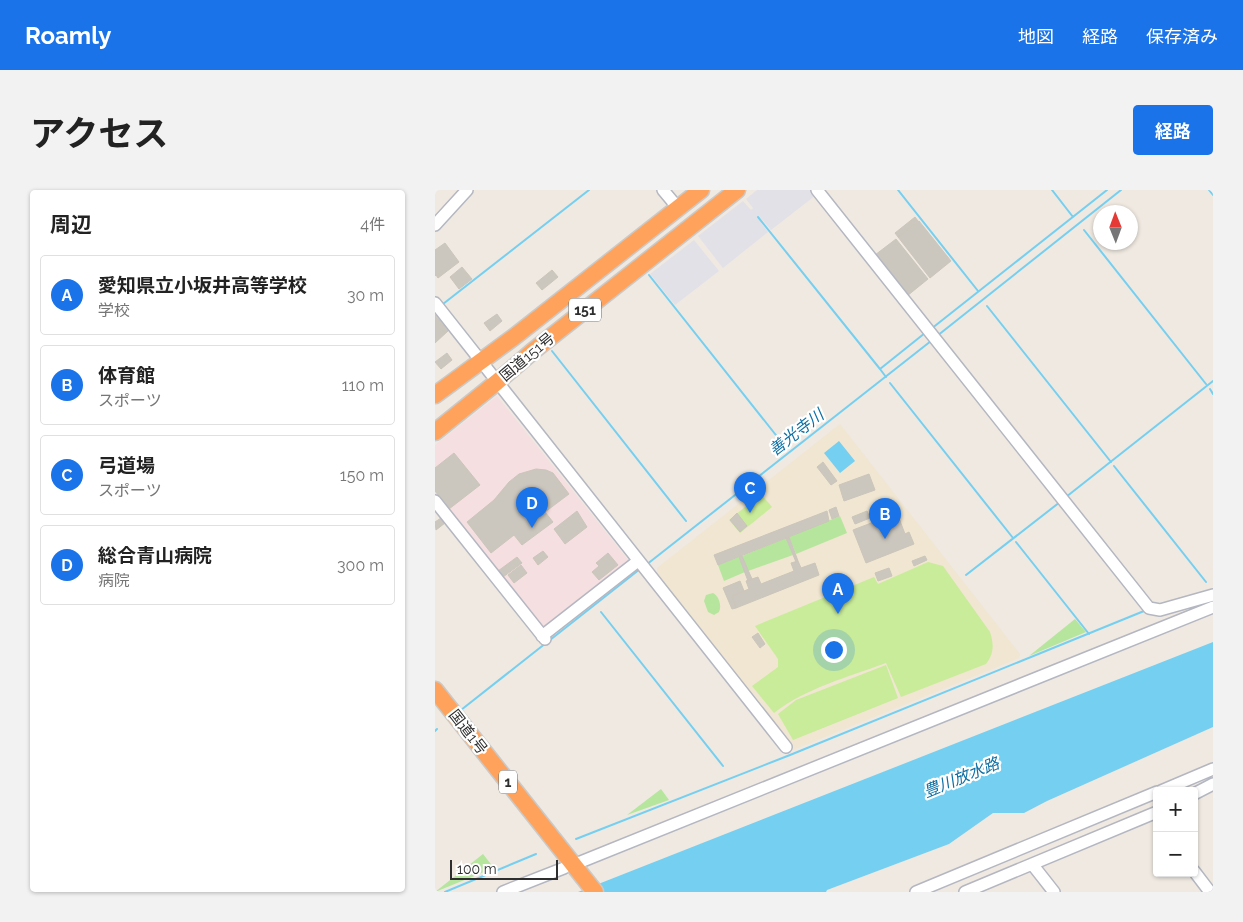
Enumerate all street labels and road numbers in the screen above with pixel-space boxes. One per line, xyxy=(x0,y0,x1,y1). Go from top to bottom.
road number: 151 xyxy=(569,298,601,322)
street label: 国道151号 xyxy=(496,329,558,385)
street label: 国道1号 xyxy=(445,706,491,758)
road number: 1 xyxy=(499,770,517,794)

